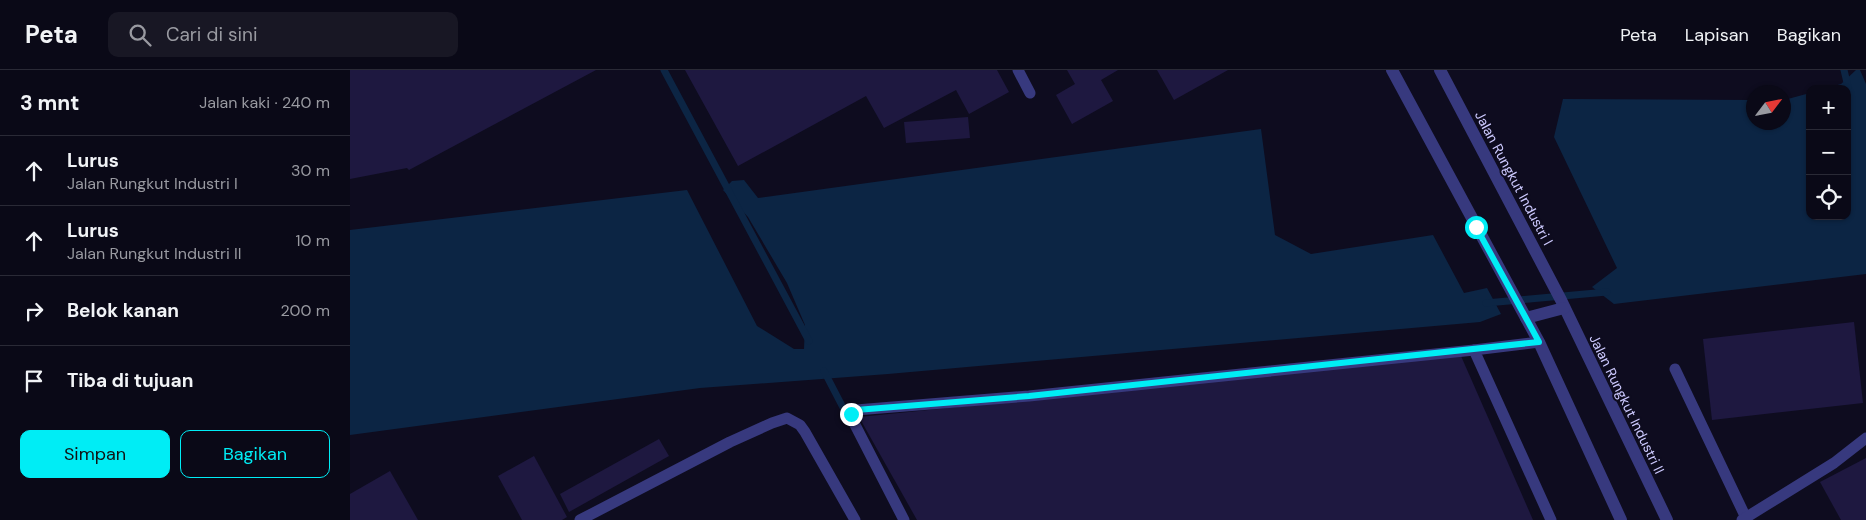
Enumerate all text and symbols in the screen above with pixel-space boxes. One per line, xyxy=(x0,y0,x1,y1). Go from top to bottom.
search box xyxy=(108,12,458,57)
text: Peta xyxy=(25,19,78,50)
icon: search xyxy=(126,21,154,49)
text: Cari di sini xyxy=(166,22,258,47)
text: Peta xyxy=(1620,23,1657,47)
text: Lapisan xyxy=(1685,23,1749,47)
text: Bagikan xyxy=(1777,23,1841,47)
north arrow xyxy=(1746,85,1791,130)
map controls xyxy=(1806,85,1851,220)
button: + xyxy=(1806,85,1851,130)
text: 3 mnt xyxy=(20,89,79,117)
text: Jalan kaki · 240 m xyxy=(199,92,330,113)
street label: Jalan Rungkut Industri I xyxy=(1471,108,1557,248)
button: − xyxy=(1806,130,1851,175)
text: Lurus xyxy=(67,148,119,173)
icon: ahead xyxy=(20,157,48,185)
text: 30 m xyxy=(291,160,330,181)
text: Jalan Rungkut Industri I xyxy=(67,173,238,194)
button: locate xyxy=(1806,175,1851,220)
route start xyxy=(1465,216,1488,239)
text: Lurus xyxy=(67,218,119,243)
icon: ahead xyxy=(20,227,48,255)
text: 10 m xyxy=(296,230,330,251)
text: Jalan Rungkut Industri II xyxy=(67,243,242,264)
icon: right xyxy=(20,297,48,325)
text: Belok kanan xyxy=(67,298,179,323)
text: 200 m xyxy=(281,300,330,321)
street label: Jalan Rungkut Industri II xyxy=(1585,331,1669,477)
icon: arrive xyxy=(20,367,48,395)
text: Tiba di tujuan xyxy=(67,368,193,393)
route end xyxy=(840,403,863,426)
button: Simpan xyxy=(20,430,170,478)
button: Bagikan xyxy=(180,430,330,478)

